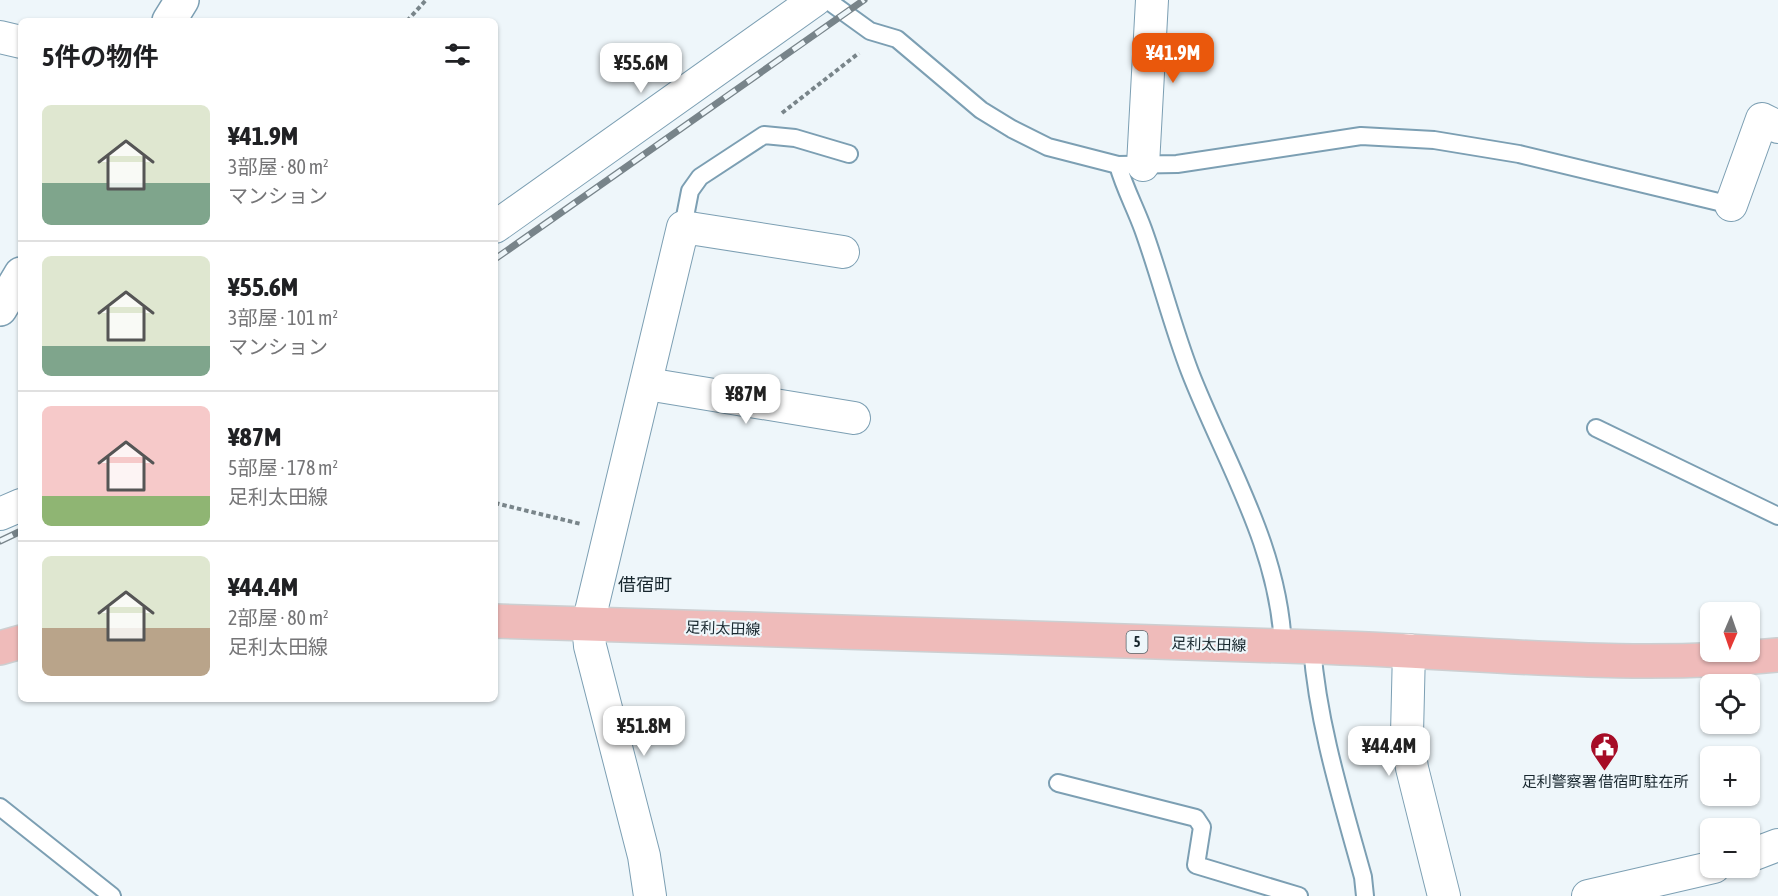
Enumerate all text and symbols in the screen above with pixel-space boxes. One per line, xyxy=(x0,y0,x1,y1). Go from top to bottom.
pin: ¥41.9M xyxy=(1124,33,1222,84)
icon: filters xyxy=(441,38,474,71)
text: ¥41.9M xyxy=(1146,41,1200,64)
text: 5件の物件 xyxy=(42,42,158,72)
pin: ¥55.6M xyxy=(592,43,690,94)
text: ¥55.6M xyxy=(614,51,668,74)
text: ¥41.9M xyxy=(228,121,298,151)
icon: home xyxy=(90,129,162,201)
text: 3部屋 · 80 m² xyxy=(228,155,329,178)
text: マンション xyxy=(228,184,328,207)
text: ¥55.6M xyxy=(228,272,298,302)
icon: home xyxy=(90,280,162,352)
text: 3部屋 · 101 m² xyxy=(228,306,338,329)
text: マンション xyxy=(228,335,328,358)
pin: ¥87M xyxy=(710,374,782,425)
text: ¥87M xyxy=(725,382,767,405)
text: ¥87M xyxy=(228,422,281,452)
icon: home xyxy=(90,430,162,502)
text: 5部屋 · 178 m² xyxy=(228,456,338,479)
text: 足利太田線 xyxy=(228,485,328,508)
text: ¥44.4M xyxy=(228,572,298,602)
district label: 借宿町 xyxy=(618,574,672,595)
icon: home xyxy=(90,580,162,652)
north arrow xyxy=(1700,602,1760,662)
map controls xyxy=(1700,602,1760,878)
text: 2部屋 · 80 m² xyxy=(228,606,329,629)
street label: 足利太田線 xyxy=(685,618,761,638)
road number: 5 xyxy=(1126,631,1148,653)
street label: 足利太田線 xyxy=(1171,634,1247,654)
text: 足利太田線 xyxy=(228,635,328,658)
button: locate xyxy=(1700,674,1760,734)
pin: ¥51.8M xyxy=(595,706,693,757)
text: ¥51.8M xyxy=(617,714,671,737)
pin: ¥44.4M xyxy=(1340,726,1438,777)
public building icon: 足利警察署 借宿町駐在所 xyxy=(1589,730,1621,772)
text: ¥44.4M xyxy=(1362,734,1416,757)
button: + xyxy=(1700,746,1760,806)
place label: 足利警察署 借宿町駐在所 xyxy=(1521,773,1689,790)
button: − xyxy=(1700,818,1760,878)

